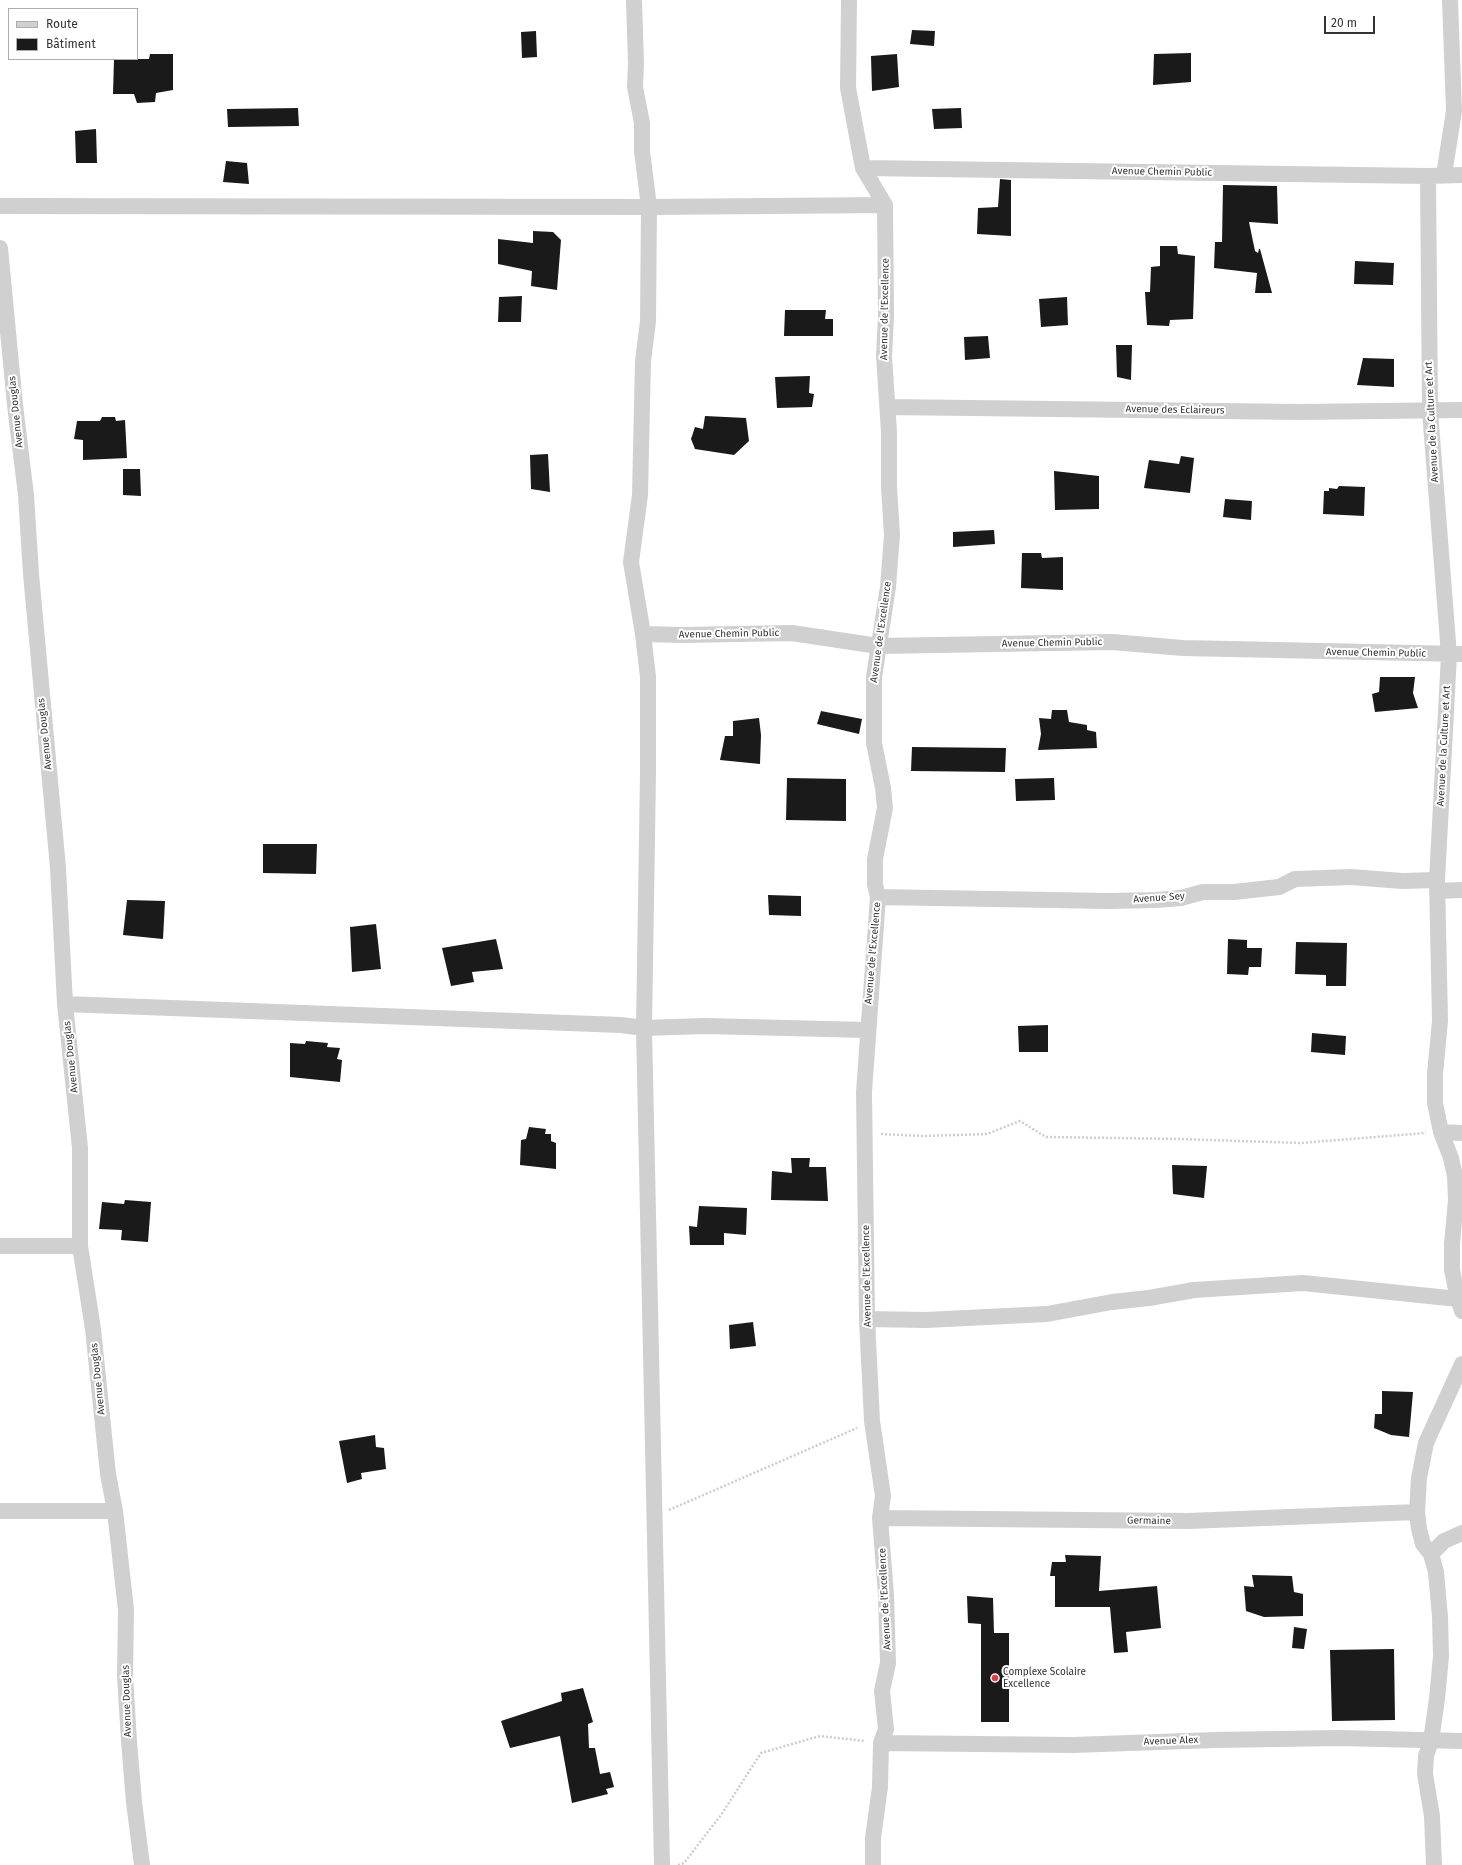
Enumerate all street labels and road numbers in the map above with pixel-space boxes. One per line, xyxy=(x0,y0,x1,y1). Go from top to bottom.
street label: Avenue Chemin Public xyxy=(1112,165,1212,179)
street label: Avenue de l'Excellence xyxy=(878,258,892,360)
street label: Avenue de la Culture et Art xyxy=(1423,361,1441,483)
street label: Avenue Douglas xyxy=(6,376,26,448)
street label: Avenue des Eclaireurs xyxy=(1125,403,1225,417)
street label: Avenue de l'Excellence xyxy=(868,581,894,683)
street label: Avenue Chemin Public xyxy=(679,627,779,641)
street label: Avenue Chemin Public xyxy=(1002,636,1102,650)
street label: Avenue Chemin Public xyxy=(1326,646,1426,660)
street label: Avenue de la Culture et Art xyxy=(1435,685,1453,807)
street label: Avenue Douglas xyxy=(35,698,55,770)
street label: Avenue Sey xyxy=(1133,890,1185,906)
street label: Avenue de l'Excellence xyxy=(863,902,883,1004)
street label: Avenue Douglas xyxy=(61,1021,81,1093)
street label: Avenue de l'Excellence xyxy=(860,1225,874,1327)
street label: Avenue Douglas xyxy=(88,1343,108,1415)
street label: Germaine xyxy=(1127,1515,1171,1527)
street label: Avenue de l'Excellence xyxy=(876,1548,894,1650)
street label: Avenue Douglas xyxy=(120,1665,134,1737)
street label: Avenue Alex xyxy=(1143,1734,1199,1748)

